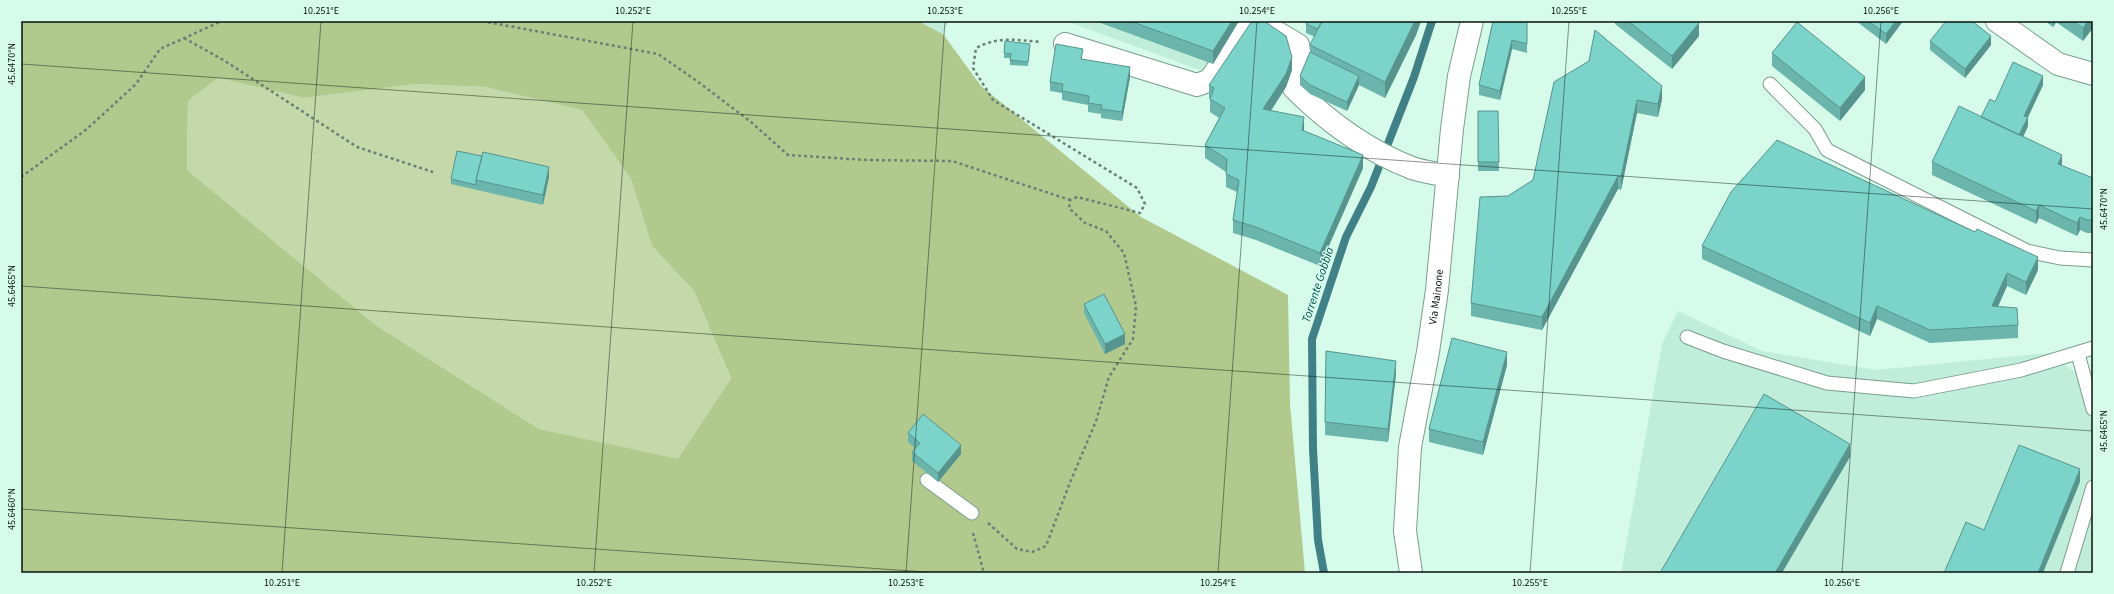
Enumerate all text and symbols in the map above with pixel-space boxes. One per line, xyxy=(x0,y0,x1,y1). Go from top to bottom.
text: 10.251°E xyxy=(303,4,339,18)
text: 10.252°E xyxy=(615,4,651,18)
text: 10.253°E xyxy=(927,4,963,18)
text: 10.254°E xyxy=(1239,4,1275,18)
text: 10.255°E xyxy=(1551,4,1587,18)
text: 10.256°E xyxy=(1863,4,1899,18)
text: 45.6470°N xyxy=(5,43,19,85)
text: 45.6470°N xyxy=(2097,188,2111,230)
water label: Torrente Gobbia xyxy=(1298,244,1338,325)
text: 45.6465°N xyxy=(5,265,19,307)
street label: Via Mainone xyxy=(1425,268,1446,326)
text: 45.6465°N xyxy=(2097,410,2111,452)
text: 45.6460°N xyxy=(5,488,19,530)
text: 10.251°E xyxy=(264,576,300,590)
text: 10.252°E xyxy=(576,576,612,590)
text: 10.253°E xyxy=(888,576,924,590)
text: 10.254°E xyxy=(1200,576,1236,590)
text: 10.255°E xyxy=(1512,576,1548,590)
text: 10.256°E xyxy=(1824,576,1860,590)

